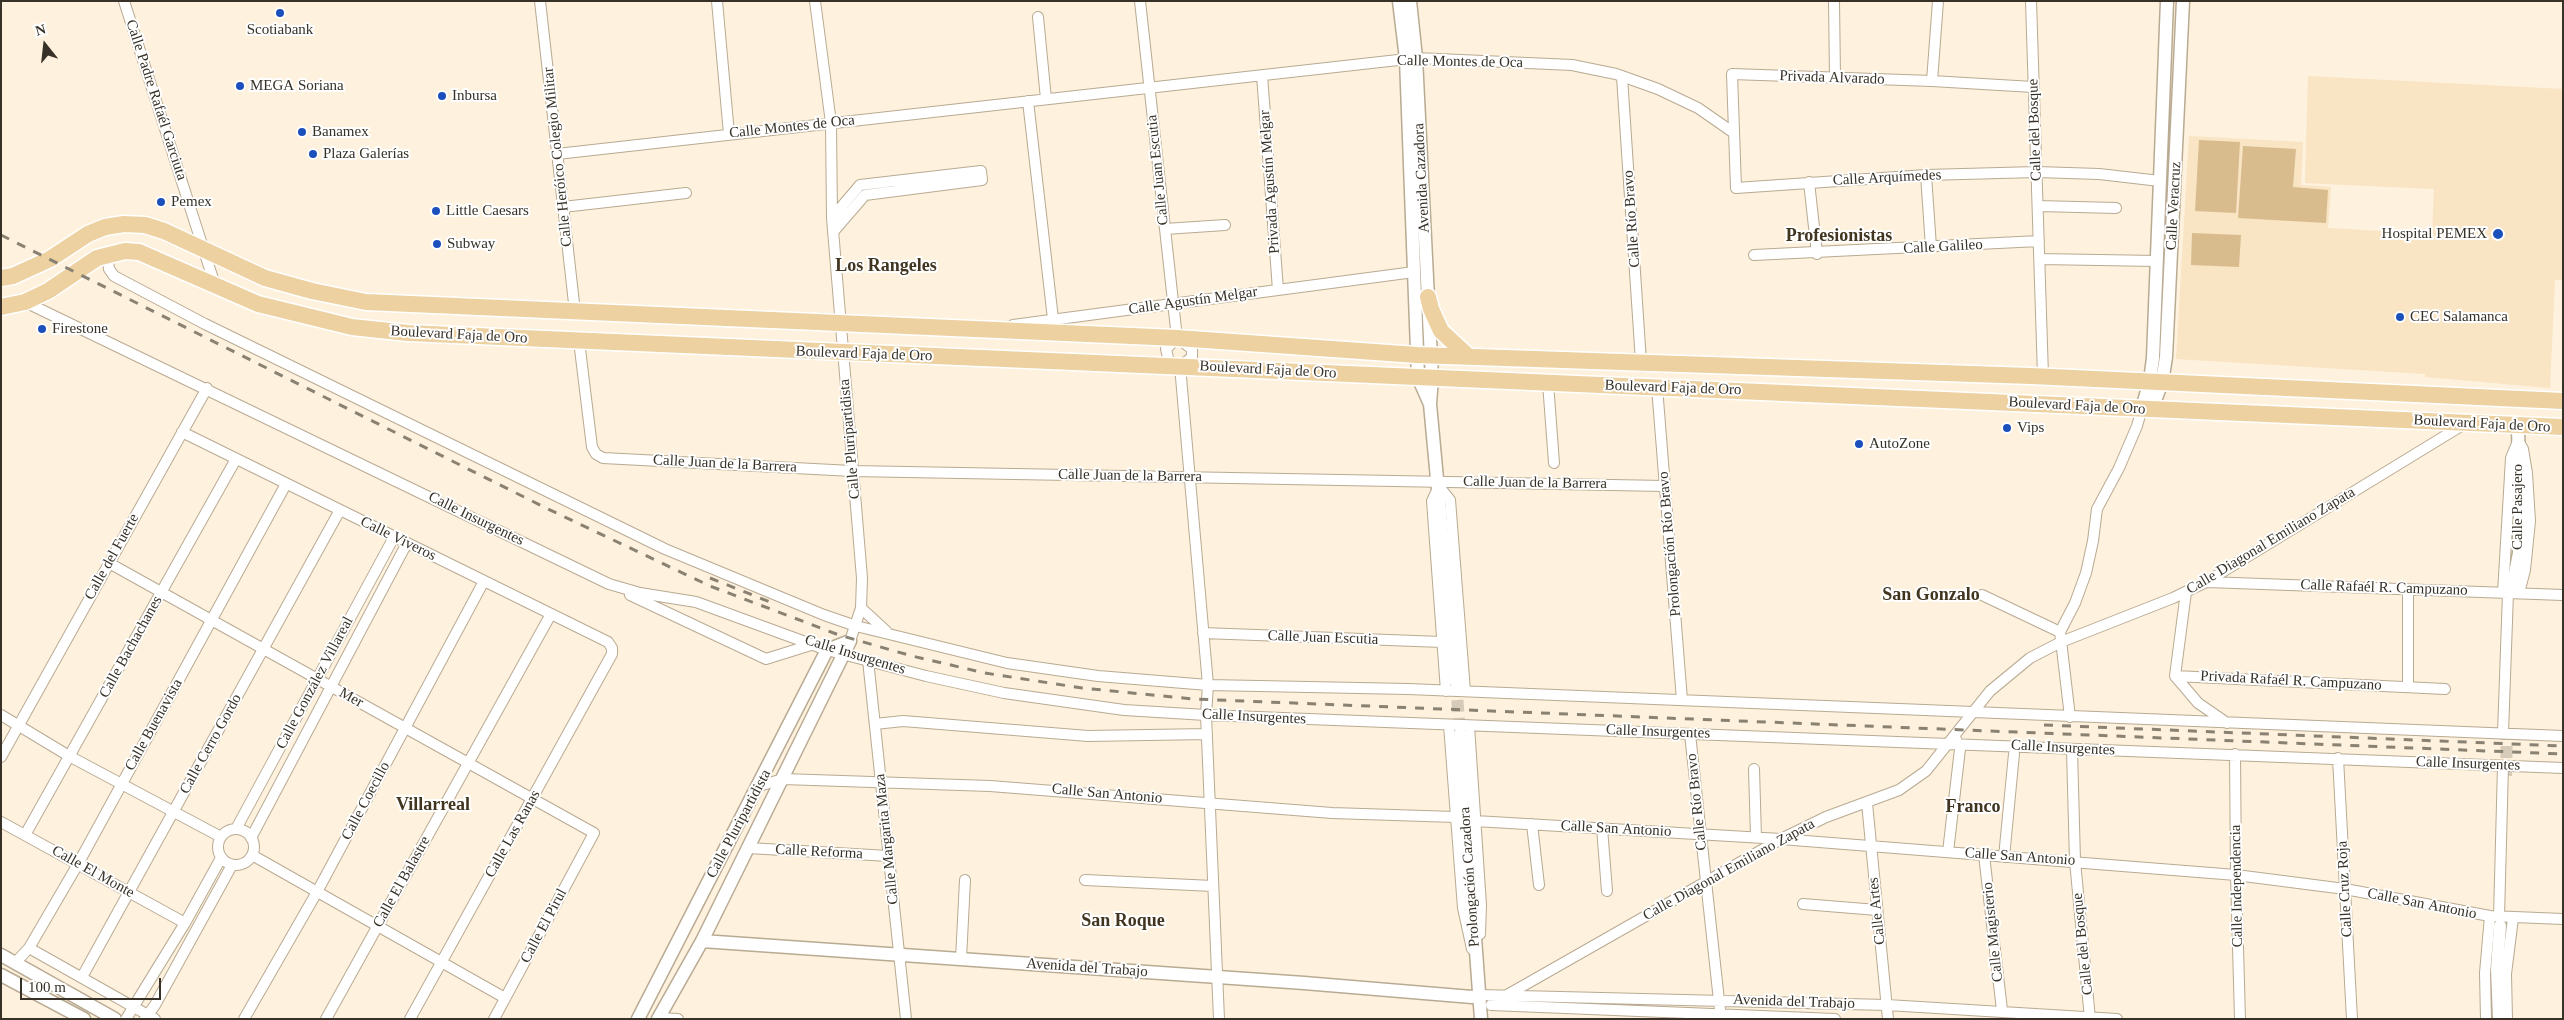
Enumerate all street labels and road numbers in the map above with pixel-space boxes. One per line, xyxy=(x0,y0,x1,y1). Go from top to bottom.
street label: Calle Padre Rafaél Garciuta xyxy=(122,17,190,183)
street label: Calle Montes de Oca xyxy=(1397,52,1523,72)
street label: Calle Heróico Colegio Militar xyxy=(540,66,576,248)
street label: Privada Alvarado xyxy=(1779,67,1885,89)
street label: Calle del Bosque xyxy=(2024,78,2046,182)
street label: Privada Agustín Melgar xyxy=(1256,109,1284,255)
street label: Calle Montes de Oca xyxy=(728,111,856,143)
street label: Calle Juan Escutia xyxy=(1143,114,1173,226)
street label: Avenida Cazadora xyxy=(1410,123,1434,233)
street label: Calle Veracruz xyxy=(2163,161,2185,251)
street label: Calle Arquímedes xyxy=(1832,166,1942,190)
street label: Calle Río Bravo xyxy=(1620,170,1644,268)
street label: Calle Galileo xyxy=(1903,236,1983,258)
street label: Calle Agustín Melgar xyxy=(1127,283,1259,319)
street label: Boulevard Faja de Oro xyxy=(390,322,528,348)
street label: Boulevard Faja de Oro xyxy=(795,343,933,365)
street label: Boulevard Faja de Oro xyxy=(1199,357,1337,383)
street label: Boulevard Faja de Oro xyxy=(1604,377,1742,399)
street label: Calle Pluripartidista xyxy=(836,378,864,500)
street label: Boulevard Faja de Oro xyxy=(2008,393,2146,419)
street label: Boulevard Faja de Oro xyxy=(2413,411,2551,437)
street label: Calle Juan de la Barrera xyxy=(653,451,797,477)
street label: Calle Pasajero xyxy=(2509,464,2527,550)
street label: Calle Juan de la Barrera xyxy=(1058,466,1202,486)
street label: Prolongación Río Bravo xyxy=(1655,471,1685,617)
street label: Calle Juan de la Barrera xyxy=(1463,473,1607,493)
street label: Calle Diagonal Emiliano Zapata xyxy=(2183,483,2359,599)
street label: Calle Insurgentes xyxy=(425,488,527,550)
street label: Calle del Fuerte xyxy=(81,511,143,603)
street label: Calle Viveros xyxy=(357,513,439,565)
street label: Calle Rafaél R. Campuzano xyxy=(2300,576,2468,600)
street label: Calle Bachachanes xyxy=(96,593,166,701)
street label: Calle González Villareal xyxy=(272,614,358,752)
street label: Calle Juan Escutia xyxy=(1267,627,1379,649)
street label: Calle Insurgentes xyxy=(803,631,907,679)
street label: Privada Rafaél R. Campuzano xyxy=(2200,667,2382,695)
street label: Calle Buenavista xyxy=(121,676,187,774)
street label: Mer xyxy=(336,684,366,712)
street label: Calle Cerro Gordo xyxy=(176,691,246,797)
street label: Calle Insurgentes xyxy=(1201,705,1307,729)
street label: Calle Insurgentes xyxy=(1606,721,1710,743)
street label: Calle Insurgentes xyxy=(2010,736,2116,760)
street label: Calle Río Bravo xyxy=(1683,753,1711,851)
street label: Calle Insurgentes xyxy=(2416,753,2520,775)
street label: Calle Coecillo xyxy=(338,759,394,843)
street label: Calle Pluripartidista xyxy=(703,767,775,881)
street label: Calle Margarita Maza xyxy=(871,773,903,905)
street label: Calle San Antonio xyxy=(1051,780,1163,808)
street label: Calle Las Ranas xyxy=(482,787,544,881)
street label: Prolongación Cazadora xyxy=(1456,806,1484,948)
street label: Calle Diagonal Emiliano Zapata xyxy=(1640,815,1818,925)
street label: Calle San Antonio xyxy=(1560,817,1672,841)
street label: Calle Independencia xyxy=(2227,824,2247,948)
street label: Calle El Balastre xyxy=(369,833,435,931)
street label: Calle Cruz Roja xyxy=(2333,840,2357,938)
street label: Calle Reforma xyxy=(775,841,863,863)
street label: Calle El Monte xyxy=(49,842,137,902)
street label: Calle San Antonio xyxy=(1964,844,2076,870)
street label: Calle Artes xyxy=(1865,876,1889,946)
street label: Calle Magisterio xyxy=(1979,881,2007,983)
street label: Calle San Antonio xyxy=(2366,885,2478,923)
street label: Calle El Pirul xyxy=(517,886,571,966)
street label: Calle del Bosque xyxy=(2069,892,2097,996)
street label: Avenida del Trabajo xyxy=(1026,955,1148,981)
street label: Avenida del Trabajo xyxy=(1733,991,1855,1013)

